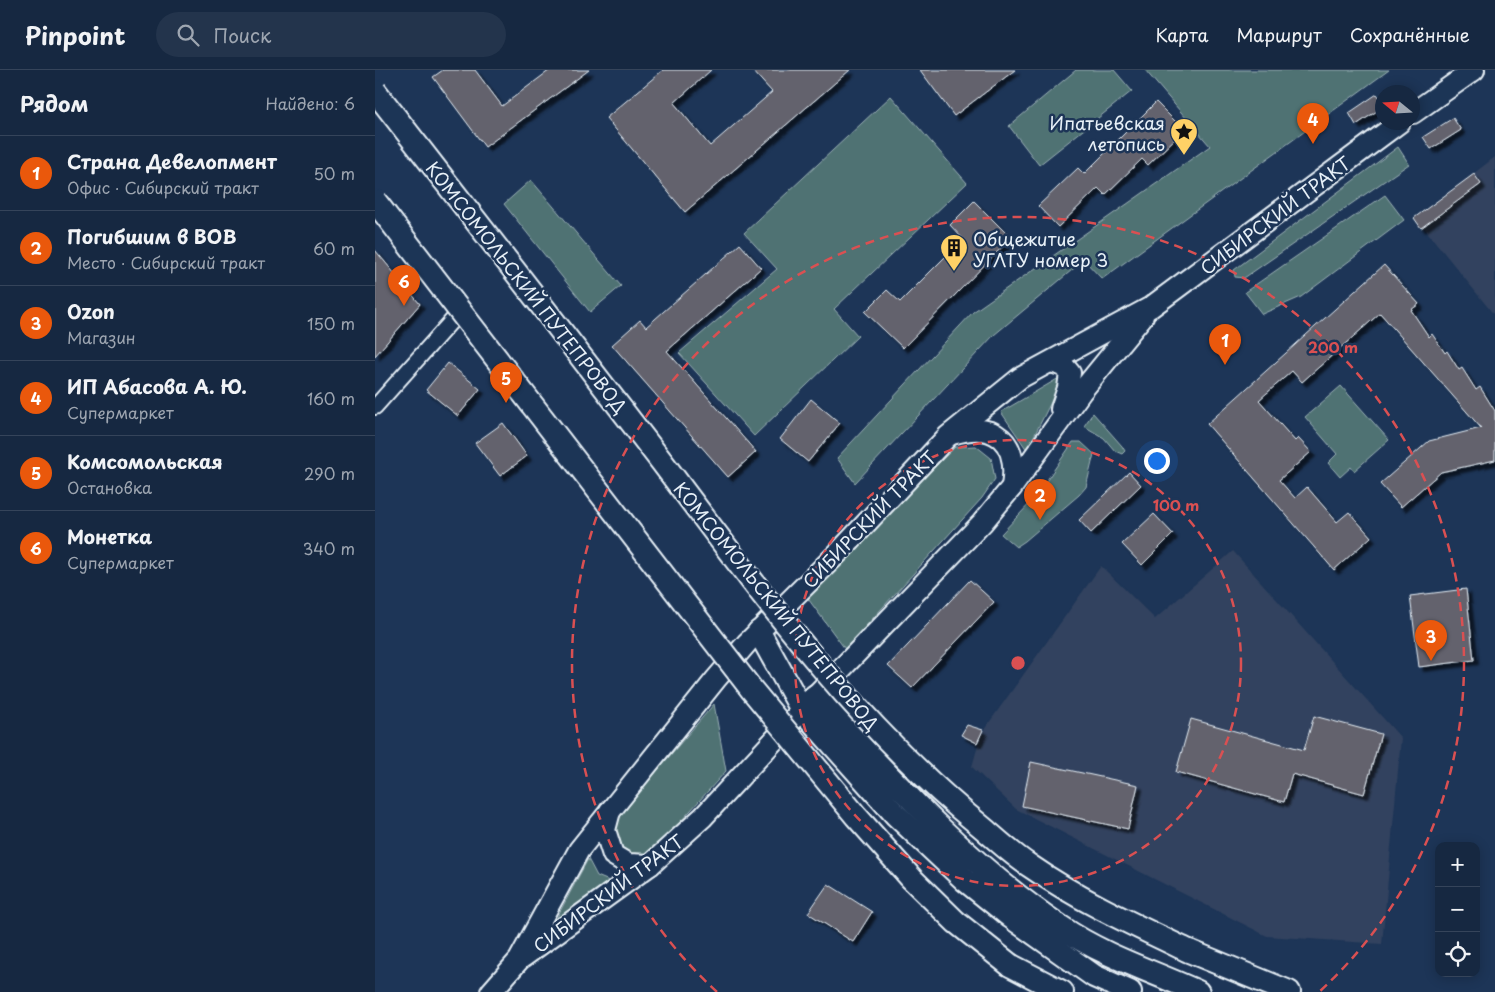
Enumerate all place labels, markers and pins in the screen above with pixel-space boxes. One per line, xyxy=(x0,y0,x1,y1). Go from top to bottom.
pin: 4 xyxy=(1297,103,1329,144)
place label: Ипатьевская летопись xyxy=(1049,109,1165,157)
place icon: Ипатьевская летопись xyxy=(1169,117,1199,156)
place label: Общежитие УГЛТУ номер 3 xyxy=(973,225,1108,273)
building icon: Общежитие УГЛТУ номер 3 xyxy=(939,233,969,272)
pin: 6 xyxy=(388,265,420,306)
pin: 1 xyxy=(1209,324,1241,365)
pin: 5 xyxy=(490,362,522,403)
pin: 2 xyxy=(1024,479,1056,520)
pin: 3 xyxy=(1415,620,1447,661)
centre of rings xyxy=(1009,654,1027,672)

